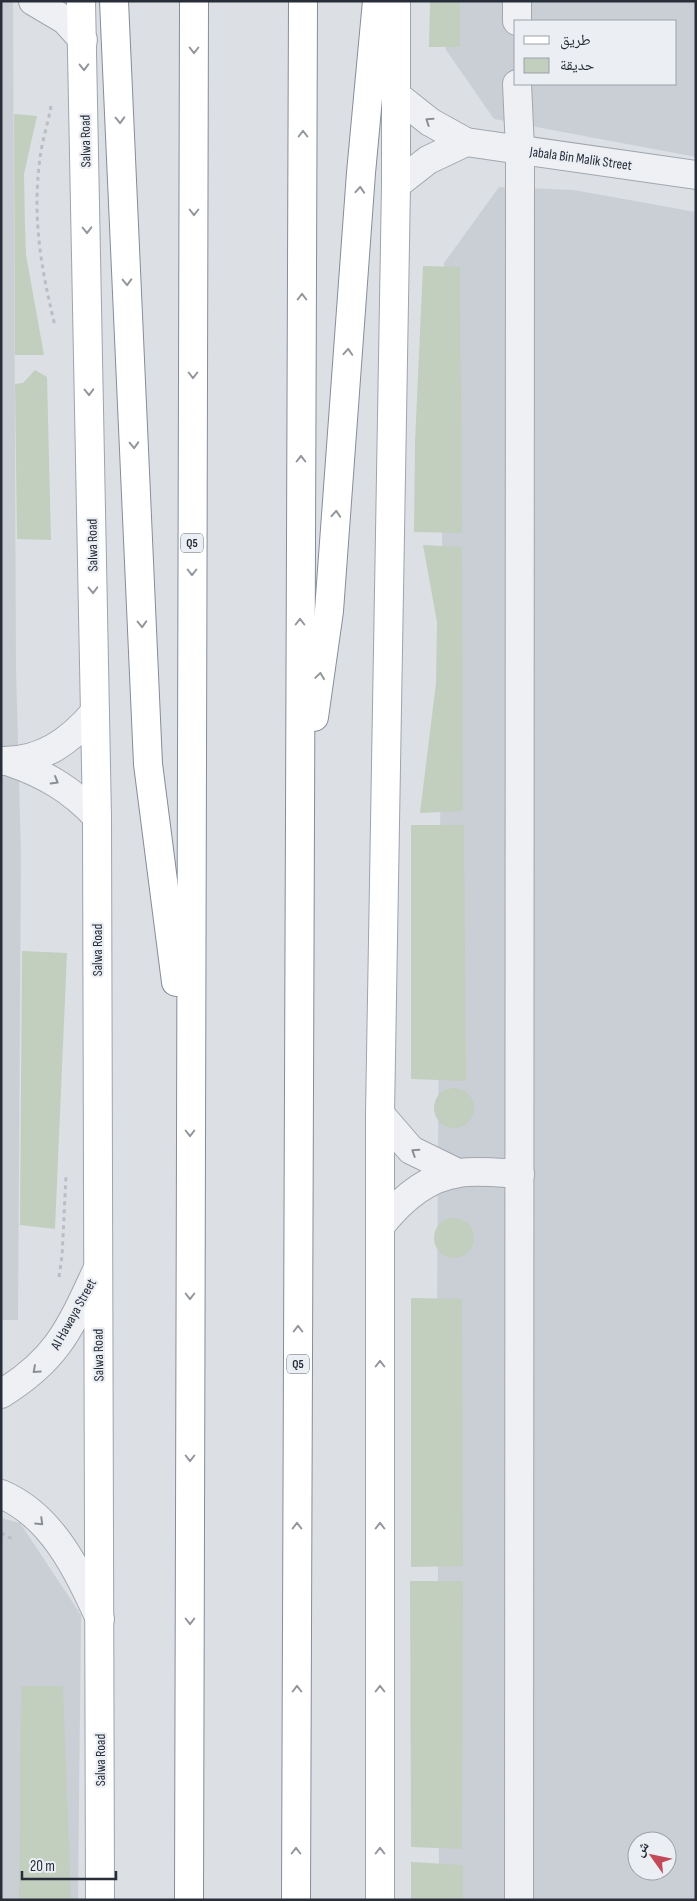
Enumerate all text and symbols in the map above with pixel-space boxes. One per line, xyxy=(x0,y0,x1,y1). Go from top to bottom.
legend xyxy=(514,20,677,85)
text: طريق xyxy=(560,31,591,50)
one-way arrow xyxy=(189,46,199,54)
text: حديقة xyxy=(560,56,595,75)
one-way arrow xyxy=(78,64,89,72)
street label: Salwa Road xyxy=(77,114,94,167)
one-way arrow xyxy=(114,116,125,124)
one-way arrow xyxy=(425,118,435,127)
one-way arrow xyxy=(298,130,308,138)
street label: Jabala Bin Malik Street xyxy=(528,143,633,174)
one-way arrow xyxy=(354,186,365,194)
one-way arrow xyxy=(188,209,199,217)
one-way arrow xyxy=(81,226,92,234)
one-way arrow xyxy=(121,278,132,286)
one-way arrow xyxy=(297,293,307,300)
one-way arrow xyxy=(342,348,353,356)
one-way arrow xyxy=(188,372,198,379)
one-way arrow xyxy=(84,389,95,397)
one-way arrow xyxy=(128,441,139,449)
one-way arrow xyxy=(296,455,306,463)
one-way arrow xyxy=(330,510,341,518)
street label: Salwa Road xyxy=(84,518,101,571)
road number: Q5 xyxy=(181,534,203,552)
one-way arrow xyxy=(187,569,197,577)
one-way arrow xyxy=(88,586,98,594)
one-way arrow xyxy=(295,618,306,626)
one-way arrow xyxy=(136,621,147,629)
one-way arrow xyxy=(314,671,325,679)
one-way arrow xyxy=(49,775,58,785)
street label: Salwa Road xyxy=(89,924,106,976)
one-way arrow xyxy=(185,1130,195,1138)
one-way arrow xyxy=(411,1148,420,1158)
street label: Al Hawaya Street xyxy=(46,1276,100,1354)
one-way arrow xyxy=(185,1292,195,1300)
one-way arrow xyxy=(293,1324,303,1332)
street label: Salwa Road xyxy=(90,1328,107,1381)
road number: Q5 xyxy=(287,1355,309,1374)
one-way arrow xyxy=(375,1359,385,1367)
one-way arrow xyxy=(32,1364,41,1373)
one-way arrow xyxy=(185,1455,195,1463)
one-way arrow xyxy=(35,1517,44,1526)
one-way arrow xyxy=(292,1522,302,1530)
one-way arrow xyxy=(375,1522,385,1530)
one-way arrow xyxy=(185,1618,195,1625)
one-way arrow xyxy=(292,1684,302,1692)
one-way arrow xyxy=(375,1684,385,1692)
street label: Salwa Road xyxy=(92,1734,109,1786)
north arrow xyxy=(627,1831,677,1881)
text: ش xyxy=(630,1838,653,1860)
one-way arrow xyxy=(291,1847,301,1854)
one-way arrow xyxy=(375,1847,385,1854)
scale bar xyxy=(22,1848,116,1880)
text: 20 m xyxy=(30,1857,55,1876)

